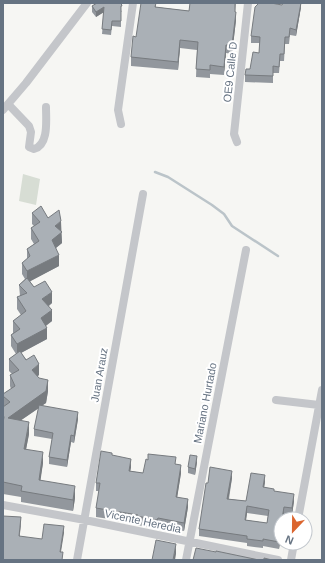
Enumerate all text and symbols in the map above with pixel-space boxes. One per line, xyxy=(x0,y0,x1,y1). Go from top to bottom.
street label: OE9 Calle D xyxy=(221,41,239,103)
street label: Juan Arauz xyxy=(88,347,110,403)
street label: Mariano Hurtado xyxy=(191,362,219,444)
street label: Vicente Heredia xyxy=(104,507,183,535)
north arrow xyxy=(273,511,313,551)
text: N xyxy=(283,533,295,547)

